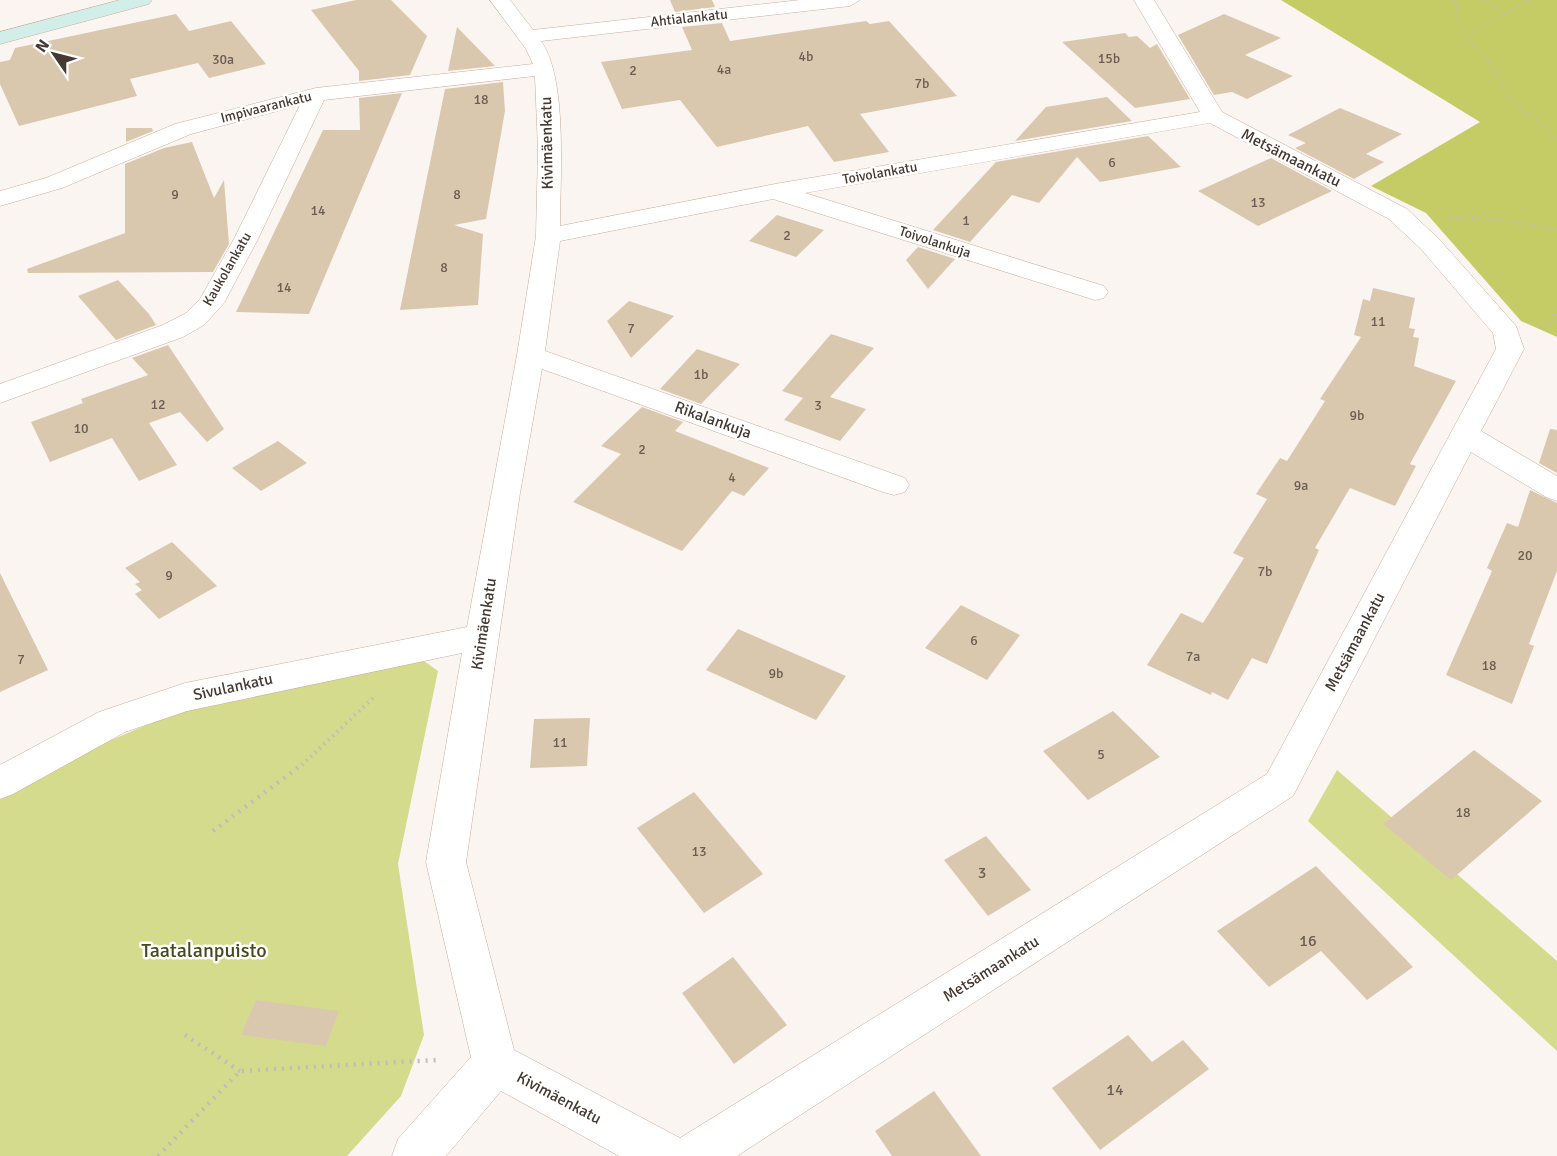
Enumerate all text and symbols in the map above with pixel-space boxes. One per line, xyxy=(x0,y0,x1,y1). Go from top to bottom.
street label: Ahtialankatu xyxy=(650,5,728,31)
north arrow xyxy=(24,24,84,84)
text: N xyxy=(31,36,54,56)
house number: 4b xyxy=(799,48,813,65)
house number: 15b xyxy=(1098,50,1120,67)
house number: 30a xyxy=(212,51,234,68)
house number: 4a xyxy=(717,61,731,78)
house number: 2 xyxy=(629,62,637,79)
house number: 7b xyxy=(915,75,929,92)
street label: Impivaarankatu xyxy=(219,87,313,127)
house number: 18 xyxy=(473,91,489,108)
street label: Kivimäenkatu xyxy=(536,96,558,190)
street label: Metsämaankatu xyxy=(1238,124,1344,192)
house number: 6 xyxy=(1108,154,1116,171)
street label: Toivolankatu xyxy=(841,158,919,188)
house number: 9 xyxy=(171,186,179,203)
house number: 8 xyxy=(453,186,461,203)
house number: 13 xyxy=(1250,194,1266,211)
house number: 14 xyxy=(310,202,326,219)
house number: 1 xyxy=(962,212,970,229)
street label: Toivolankuja xyxy=(897,222,973,262)
house number: 2 xyxy=(783,227,791,244)
street label: Kaukolankatu xyxy=(199,229,255,309)
house number: 8 xyxy=(440,259,448,276)
house number: 14 xyxy=(276,279,292,296)
house number: 11 xyxy=(1370,313,1386,330)
house number: 7 xyxy=(627,320,635,337)
house number: 1b xyxy=(694,366,708,383)
house number: 12 xyxy=(150,396,166,413)
street label: Rikalankuja xyxy=(672,397,754,443)
house number: 3 xyxy=(814,397,822,414)
house number: 9b xyxy=(1350,407,1364,424)
house number: 10 xyxy=(73,420,89,437)
house number: 2 xyxy=(638,441,646,458)
house number: 4 xyxy=(728,469,736,486)
house number: 9a xyxy=(1294,477,1308,494)
house number: 20 xyxy=(1517,547,1533,564)
house number: 7b xyxy=(1258,563,1272,580)
house number: 9 xyxy=(165,567,173,584)
street label: Kivimäenkatu xyxy=(467,577,501,671)
street label: Metsämaankatu xyxy=(1320,589,1390,695)
house number: 6 xyxy=(970,632,978,649)
house number: 7a xyxy=(1186,648,1200,665)
house number: 7 xyxy=(17,651,25,668)
house number: 18 xyxy=(1481,657,1497,674)
house number: 9b xyxy=(769,665,783,682)
street label: Sivulankatu xyxy=(191,669,275,705)
house number: 11 xyxy=(552,734,568,751)
house number: 5 xyxy=(1097,746,1105,763)
house number: 18 xyxy=(1455,804,1471,821)
house number: 13 xyxy=(691,843,707,860)
house number: 3 xyxy=(978,863,986,883)
street label: Metsämaankatu xyxy=(939,931,1043,1007)
house number: 16 xyxy=(1299,931,1317,951)
park label: Taatalanpuisto xyxy=(141,938,267,963)
street label: Kivimäenkatu xyxy=(513,1067,605,1129)
house number: 14 xyxy=(1106,1080,1124,1100)

